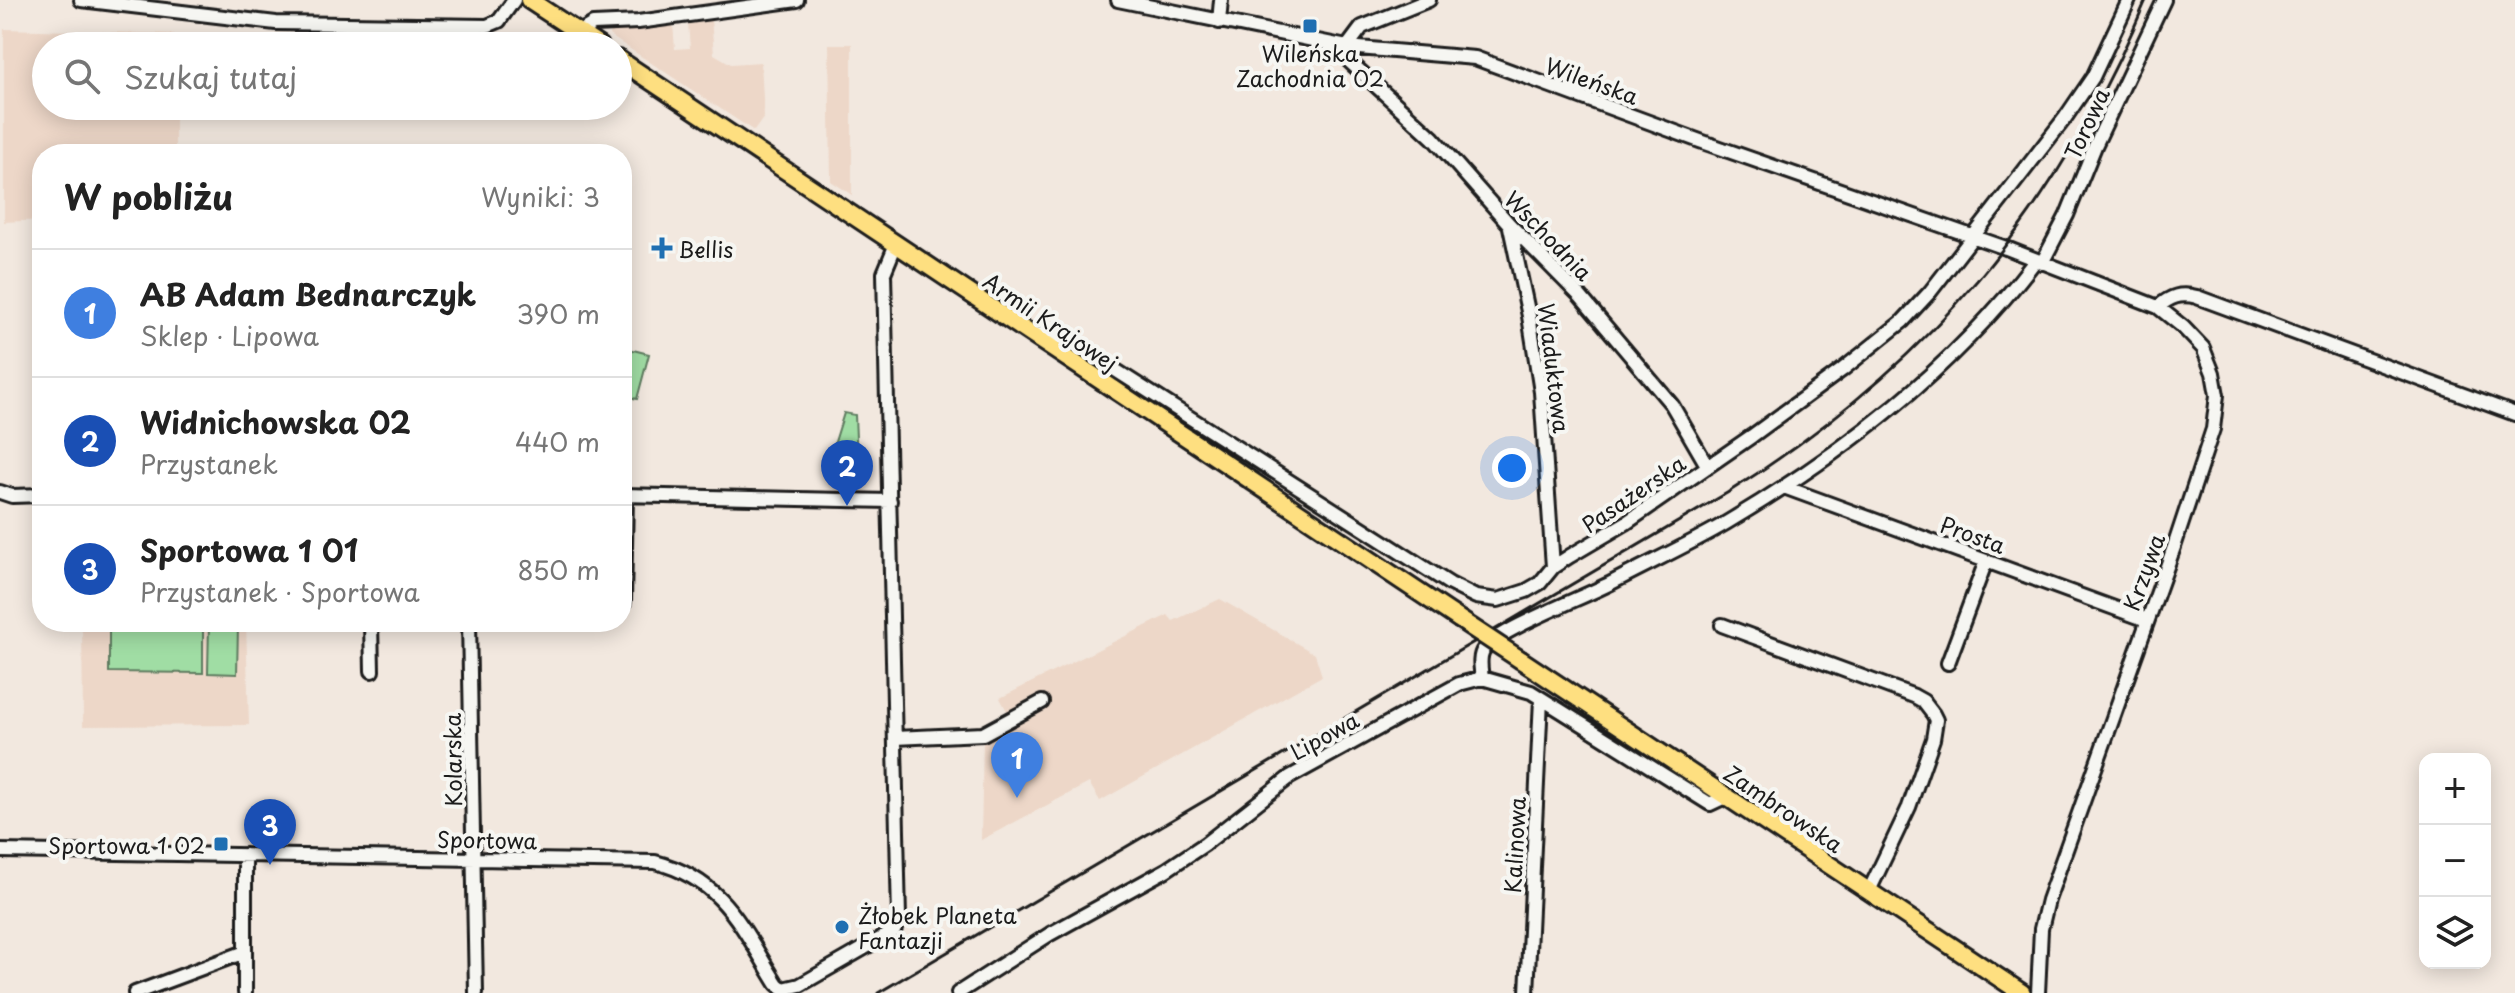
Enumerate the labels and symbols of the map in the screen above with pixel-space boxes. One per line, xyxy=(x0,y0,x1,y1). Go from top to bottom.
marker: Wileńska Zachodnia 02 xyxy=(1301,17,1319,35)
place label: Wileńska Zachodnia 02 xyxy=(1236,36,1384,94)
street label: Wileńska xyxy=(1541,48,1643,112)
street label: Torowa xyxy=(2055,82,2117,164)
street label: Wschodnia xyxy=(1497,182,1601,288)
place label: Bellis xyxy=(678,232,733,265)
marker: Bellis xyxy=(653,239,671,257)
street label: Armii Krajowej xyxy=(977,264,1125,378)
street label: Wiaduktowa xyxy=(1531,301,1579,435)
pin: 2 xyxy=(821,440,873,506)
street label: Pasażerska xyxy=(1574,446,1692,540)
your location xyxy=(1492,448,1532,488)
street label: Prosta xyxy=(1936,507,2011,561)
street label: Krzywa xyxy=(2114,528,2172,615)
street label: Lipowa xyxy=(1284,702,1365,767)
street label: Kolarska xyxy=(435,712,469,807)
pin: 1 xyxy=(991,732,1043,798)
street label: Zambrowska xyxy=(1718,756,1850,860)
street label: Kalinowa xyxy=(1495,796,1533,894)
pin: 3 xyxy=(244,799,296,865)
street label: Sportowa xyxy=(437,822,538,856)
place label: Sportowa 1 02 xyxy=(48,828,205,861)
marker: Sportowa 1 02 xyxy=(212,835,230,853)
place label: Żłobek Planeta Fantazji xyxy=(858,898,1017,956)
marker: Żłobek Planeta Fantazji xyxy=(833,918,851,936)

